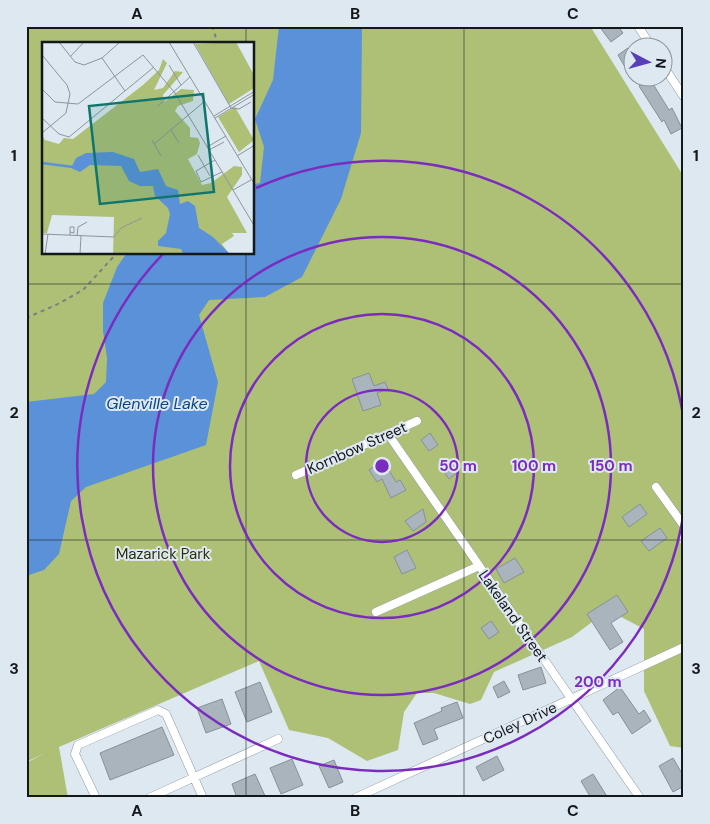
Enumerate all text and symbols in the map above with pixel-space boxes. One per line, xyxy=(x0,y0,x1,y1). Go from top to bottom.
text: A xyxy=(131,3,143,24)
text: B xyxy=(350,3,360,24)
text: C xyxy=(567,3,579,24)
north arrow xyxy=(622,38,672,88)
inset map xyxy=(42,42,255,255)
text: N xyxy=(651,57,670,69)
text: 1 xyxy=(11,145,17,166)
text: 1 xyxy=(693,145,699,166)
water label: Glenville Lake xyxy=(106,393,208,414)
text: 2 xyxy=(9,402,19,423)
text: 2 xyxy=(691,402,701,423)
street label: Kornbow Street xyxy=(304,417,410,479)
text: 50 m xyxy=(439,456,477,476)
text: 100 m xyxy=(512,456,556,476)
text: 150 m xyxy=(590,456,633,476)
centre of rings xyxy=(373,457,391,475)
park label: Mazarick Park xyxy=(116,544,211,564)
street label: Lakeland Street xyxy=(474,566,552,666)
text: 3 xyxy=(9,658,19,679)
text: 3 xyxy=(691,658,701,679)
text: 200 m xyxy=(574,672,622,692)
street label: Coley Drive xyxy=(480,697,560,749)
text: A xyxy=(131,800,143,821)
text: B xyxy=(350,800,360,821)
text: C xyxy=(567,800,579,821)

